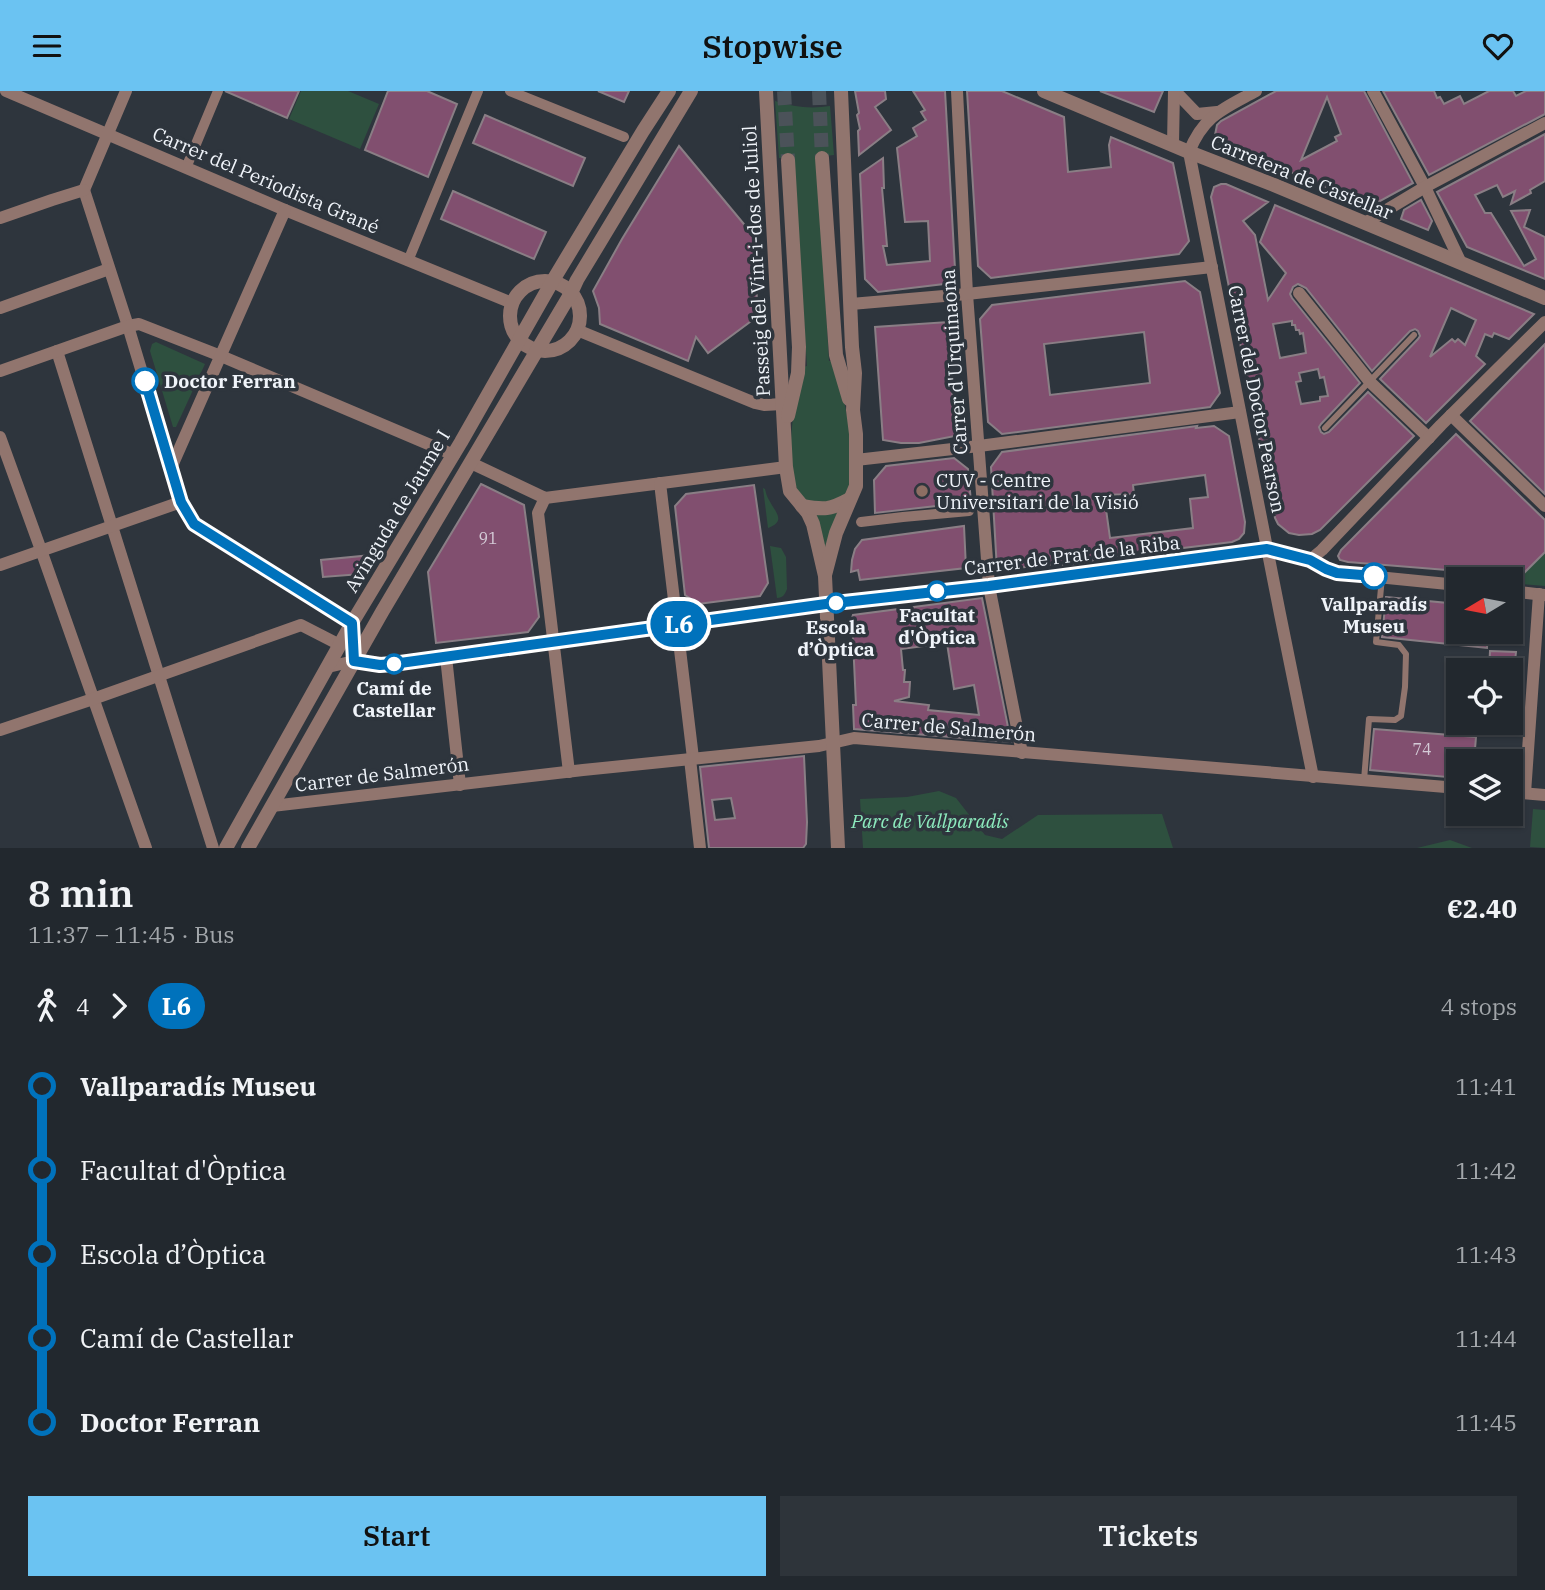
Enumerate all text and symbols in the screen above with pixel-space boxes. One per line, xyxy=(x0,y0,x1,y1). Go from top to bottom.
text: Stopwise xyxy=(702,25,843,67)
icon: menu xyxy=(28,27,66,65)
icon: heart xyxy=(1479,27,1517,65)
street label: Carrer del Periodista Grané xyxy=(149,121,383,239)
street label: Passeig del Vint-i-dos de Juliol xyxy=(737,124,775,397)
street label: Carretera de Castellar xyxy=(1207,129,1397,225)
street label: Carrer d'Urquinaona xyxy=(936,268,972,456)
street label: Carrer del Doctor Pearson xyxy=(1223,283,1291,515)
marker: Doctor Ferran xyxy=(132,368,158,394)
place label: Doctor Ferran xyxy=(164,369,296,393)
street label: Avinguda de Jaume I xyxy=(339,425,455,597)
place label: CUV - Centre Universitari de la Visió xyxy=(936,468,1139,514)
marker: CUV - Centre Universitari de la Visió xyxy=(914,483,930,499)
house number: 91 xyxy=(478,528,498,548)
street label: Carrer de Prat de la Riba xyxy=(963,530,1181,580)
marker: Vallparadís Museu xyxy=(1361,563,1387,589)
north arrow xyxy=(1446,567,1522,644)
map controls xyxy=(1446,567,1523,826)
marker: Facultat d'Òptica xyxy=(927,581,947,601)
place label: Vallparadís Museu xyxy=(1321,592,1427,638)
marker: Escola d’Òptica xyxy=(826,593,846,613)
line badge: L6 xyxy=(648,601,710,647)
place label: Facultat d'Òptica xyxy=(898,603,976,649)
text: L6 xyxy=(664,608,694,640)
place label: Escola d’Òptica xyxy=(797,615,875,661)
marker: Camí de Castellar xyxy=(384,654,404,674)
button: locate xyxy=(1446,658,1523,735)
place label: Camí de Castellar xyxy=(352,676,436,722)
street label: Carrer de Salmerón xyxy=(861,707,1037,747)
house number: 74 xyxy=(1412,739,1432,759)
button: layers xyxy=(1446,749,1523,826)
street label: Carrer de Salmerón xyxy=(294,751,470,797)
park label: Parc de Vallparadís xyxy=(850,809,1009,833)
text: 8 min xyxy=(28,868,134,917)
text: €2.40 xyxy=(1447,891,1517,925)
text: 11:37 – 11:45 · Bus xyxy=(28,919,235,949)
icon: walk xyxy=(28,987,66,1025)
icon: forward xyxy=(100,987,138,1025)
text: L6 xyxy=(162,990,191,1022)
text: 4 xyxy=(76,991,90,1021)
text: 4 stops xyxy=(1440,991,1517,1021)
text: Vallparadís Museu xyxy=(80,1069,316,1103)
text: 11:41 xyxy=(1455,1071,1517,1101)
text: Facultat d'Òptica xyxy=(80,1153,286,1187)
text: 11:42 xyxy=(1455,1155,1517,1185)
text: Escola d’Òptica xyxy=(80,1237,266,1271)
text: 11:43 xyxy=(1455,1239,1517,1269)
text: Camí de Castellar xyxy=(80,1321,293,1355)
text: 11:44 xyxy=(1455,1323,1517,1353)
text: Doctor Ferran xyxy=(80,1405,260,1439)
text: 11:45 xyxy=(1455,1407,1517,1437)
button: Start xyxy=(28,1496,766,1576)
button: Tickets xyxy=(780,1496,1517,1576)

